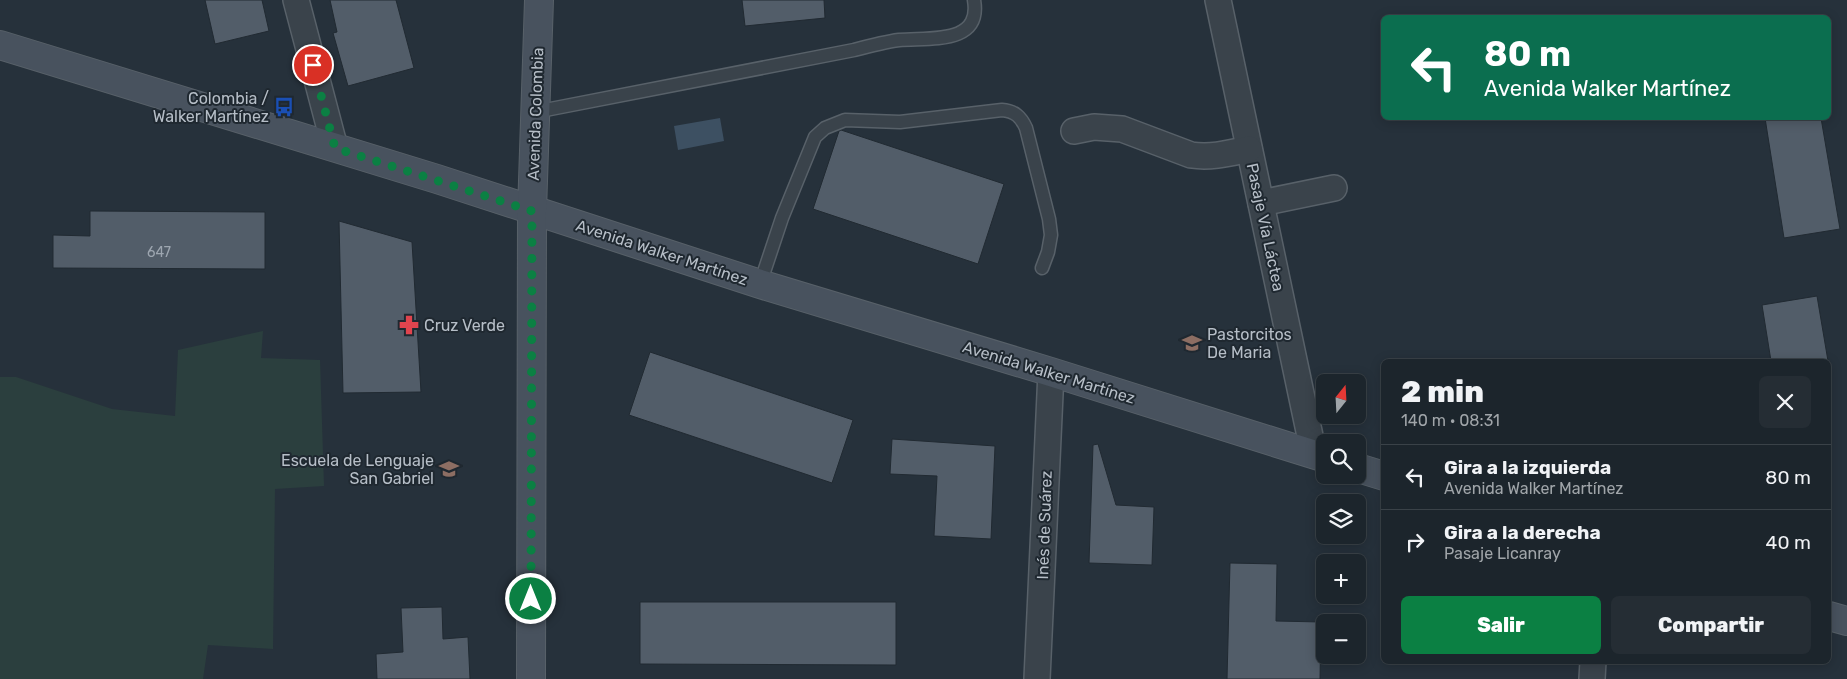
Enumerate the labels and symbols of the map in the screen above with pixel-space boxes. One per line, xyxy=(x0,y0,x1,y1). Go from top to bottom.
pin xyxy=(292,44,334,86)
street label: Avenida Colombia xyxy=(524,47,547,181)
place label: Colombia / Walker Martínez xyxy=(153,89,269,126)
bus stop icon: Colombia / Walker Martínez xyxy=(273,96,295,118)
street label: Pasaje Vía Láctea xyxy=(1243,161,1288,293)
street label: Avenida Walker Martínez xyxy=(574,216,750,289)
house number: 647 xyxy=(147,244,171,261)
pharmacy icon: Cruz Verde xyxy=(398,314,420,336)
place label: Cruz Verde xyxy=(424,316,505,335)
place label: Pastorcitos De Maria xyxy=(1207,325,1292,362)
school or university icon: Pastorcitos De Maria xyxy=(1181,332,1203,354)
street label: Avenida Walker Martínez xyxy=(960,337,1137,408)
north arrow xyxy=(1316,374,1366,424)
place label: Escuela de Lenguaje San Gabriel xyxy=(281,451,434,488)
school or university icon: Escuela de Lenguaje San Gabriel xyxy=(438,458,460,480)
street label: Inés de Suárez xyxy=(1033,470,1056,580)
position arrow xyxy=(504,572,556,624)

